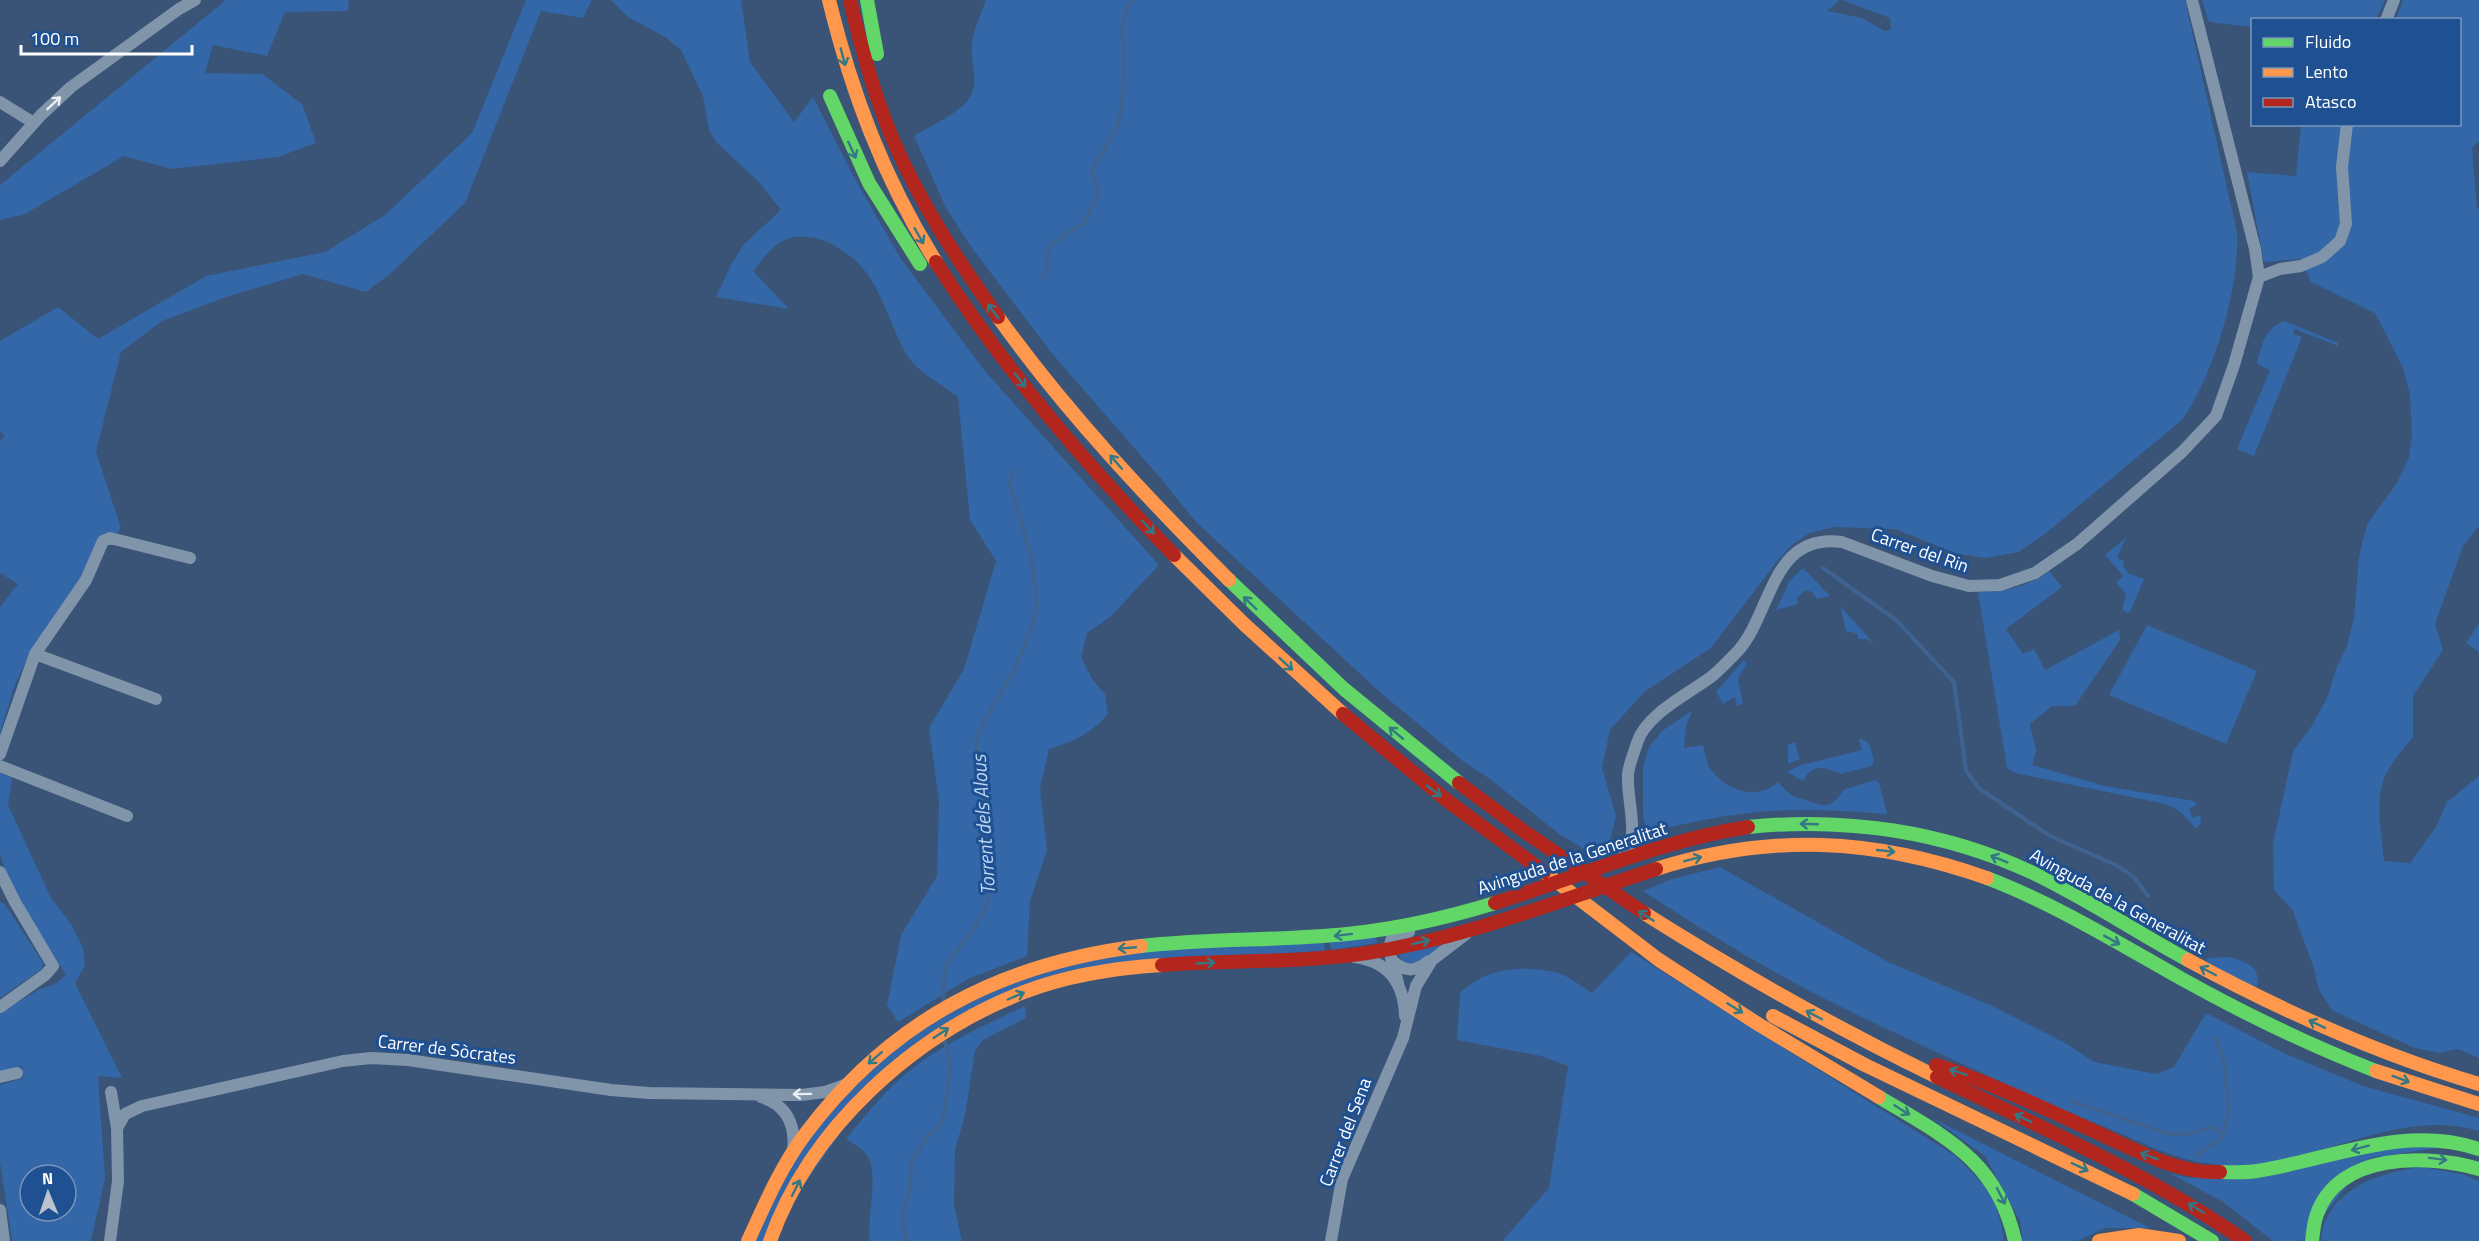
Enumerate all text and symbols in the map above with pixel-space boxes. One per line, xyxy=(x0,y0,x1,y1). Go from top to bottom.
scale bar xyxy=(21,18,192,56)
legend xyxy=(2251,18,2461,126)
text: 100 m xyxy=(30,25,79,52)
text: Fluido xyxy=(2305,28,2351,55)
one-way arrow xyxy=(838,47,849,66)
text: Lento xyxy=(2305,58,2348,85)
text: Atasco xyxy=(2305,88,2356,115)
one-way arrow xyxy=(47,96,62,110)
one-way arrow xyxy=(847,140,859,158)
one-way arrow xyxy=(913,227,925,244)
one-way arrow xyxy=(987,303,999,319)
one-way arrow xyxy=(1013,371,1026,387)
one-way arrow xyxy=(1109,455,1123,470)
one-way arrow xyxy=(1140,519,1154,534)
street label: Carrer del Rin xyxy=(1867,521,1973,579)
one-way arrow xyxy=(1243,596,1258,610)
one-way arrow xyxy=(1278,657,1293,671)
one-way arrow xyxy=(1389,726,1404,740)
water label: Torrent dels Alous xyxy=(963,753,1003,896)
one-way arrow xyxy=(1426,784,1442,797)
street label: Avinguda de la Generalitat xyxy=(1474,814,1671,901)
one-way arrow xyxy=(1799,818,1819,830)
street label: Avinguda de la Generalitat xyxy=(2025,841,2212,961)
one-way arrow xyxy=(1876,846,1896,857)
one-way arrow xyxy=(1683,852,1702,864)
one-way arrow xyxy=(1990,853,2009,864)
one-way arrow xyxy=(1638,909,1655,921)
one-way arrow xyxy=(1333,930,1353,941)
one-way arrow xyxy=(2103,934,2120,946)
one-way arrow xyxy=(1411,936,1430,947)
one-way arrow xyxy=(1118,943,1137,954)
one-way arrow xyxy=(1196,957,1216,968)
one-way arrow xyxy=(2200,965,2217,977)
one-way arrow xyxy=(1006,990,1024,1001)
one-way arrow xyxy=(1726,1003,1743,1015)
one-way arrow xyxy=(1806,1009,1823,1021)
one-way arrow xyxy=(2308,1018,2326,1030)
street label: Carrer de Sòcrates xyxy=(376,1027,518,1071)
one-way arrow xyxy=(933,1027,949,1039)
one-way arrow xyxy=(867,1051,882,1065)
one-way arrow xyxy=(1949,1066,1968,1077)
street label: Carrer del Sena xyxy=(1312,1074,1378,1190)
one-way arrow xyxy=(2391,1075,2410,1086)
one-way arrow xyxy=(793,1088,813,1100)
one-way arrow xyxy=(1893,1104,1910,1117)
one-way arrow xyxy=(2015,1112,2033,1124)
one-way arrow xyxy=(2350,1143,2369,1154)
one-way arrow xyxy=(2140,1150,2159,1161)
one-way arrow xyxy=(2428,1154,2448,1165)
one-way arrow xyxy=(2071,1162,2089,1174)
north arrow xyxy=(18,1163,78,1223)
text: N xyxy=(42,1166,53,1190)
one-way arrow xyxy=(790,1180,802,1198)
one-way arrow xyxy=(1996,1187,2008,1205)
one-way arrow xyxy=(2188,1202,2205,1214)

